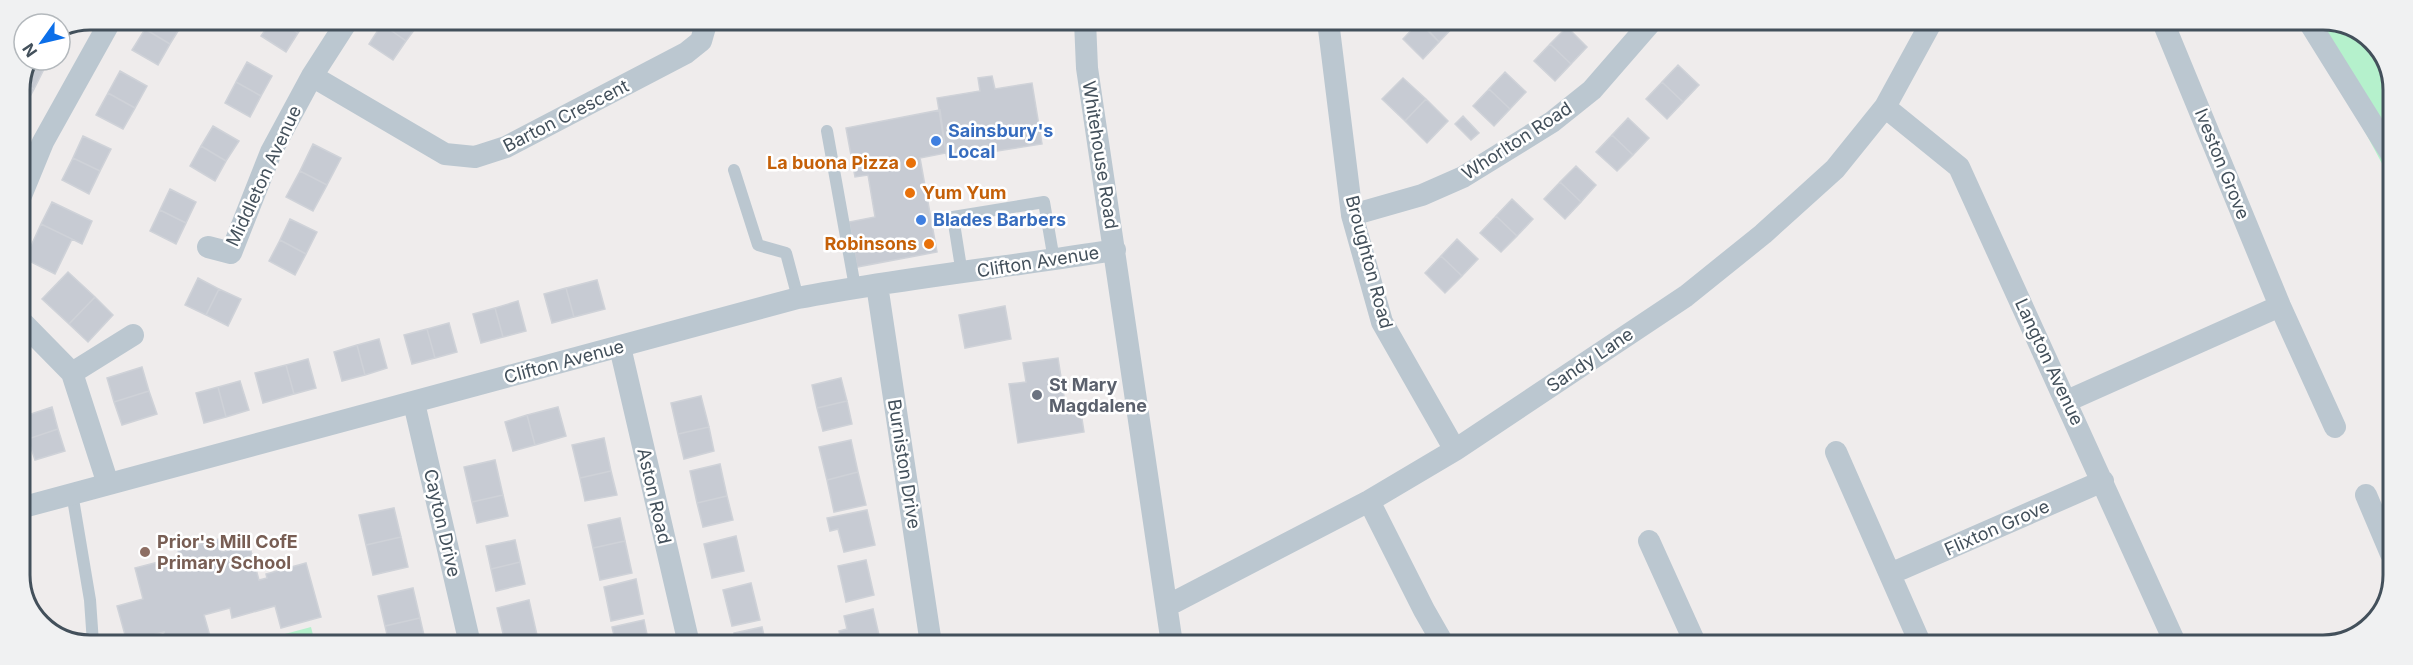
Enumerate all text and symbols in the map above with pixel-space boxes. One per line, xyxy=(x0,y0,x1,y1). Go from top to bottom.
north arrow xyxy=(12,12,72,72)
text: N xyxy=(18,40,41,61)
street label: Barton Crescent xyxy=(499,75,632,156)
street label: Whitehouse Road xyxy=(1078,79,1123,230)
street label: Whorlton Road xyxy=(1458,97,1575,184)
street label: Middleton Avenue xyxy=(222,102,305,250)
street label: Iveston Grove xyxy=(2191,105,2254,222)
place label: Sainsbury's Local xyxy=(948,120,1053,162)
marker: Sainsbury's Local xyxy=(929,134,943,148)
place label: La buona Pizza xyxy=(767,152,899,173)
marker: La buona Pizza xyxy=(904,156,918,170)
place label: Yum Yum xyxy=(922,182,1006,203)
marker: Yum Yum xyxy=(903,186,917,200)
street label: Broughton Road xyxy=(1342,193,1397,331)
place label: Blades Barbers xyxy=(933,209,1066,230)
marker: Blades Barbers xyxy=(914,213,928,227)
place label: Robinsons xyxy=(825,233,917,254)
marker: Robinsons xyxy=(922,237,936,251)
street label: Clifton Avenue xyxy=(975,241,1100,282)
street label: Langton Avenue xyxy=(2011,295,2088,428)
street label: Sandy Lane xyxy=(1542,323,1637,396)
street label: Clifton Avenue xyxy=(502,335,626,388)
place label: St Mary Magdalene xyxy=(1049,374,1147,416)
marker: St Mary Magdalene xyxy=(1030,388,1044,402)
street label: Burniston Drive xyxy=(884,398,925,530)
street label: Aston Road xyxy=(633,446,676,546)
street label: Cayton Drive xyxy=(420,467,465,579)
street label: Flixton Grove xyxy=(1941,495,2052,560)
place label: Prior's Mill CofE Primary School xyxy=(157,531,298,573)
marker: Prior's Mill CofE Primary School xyxy=(138,545,152,559)

